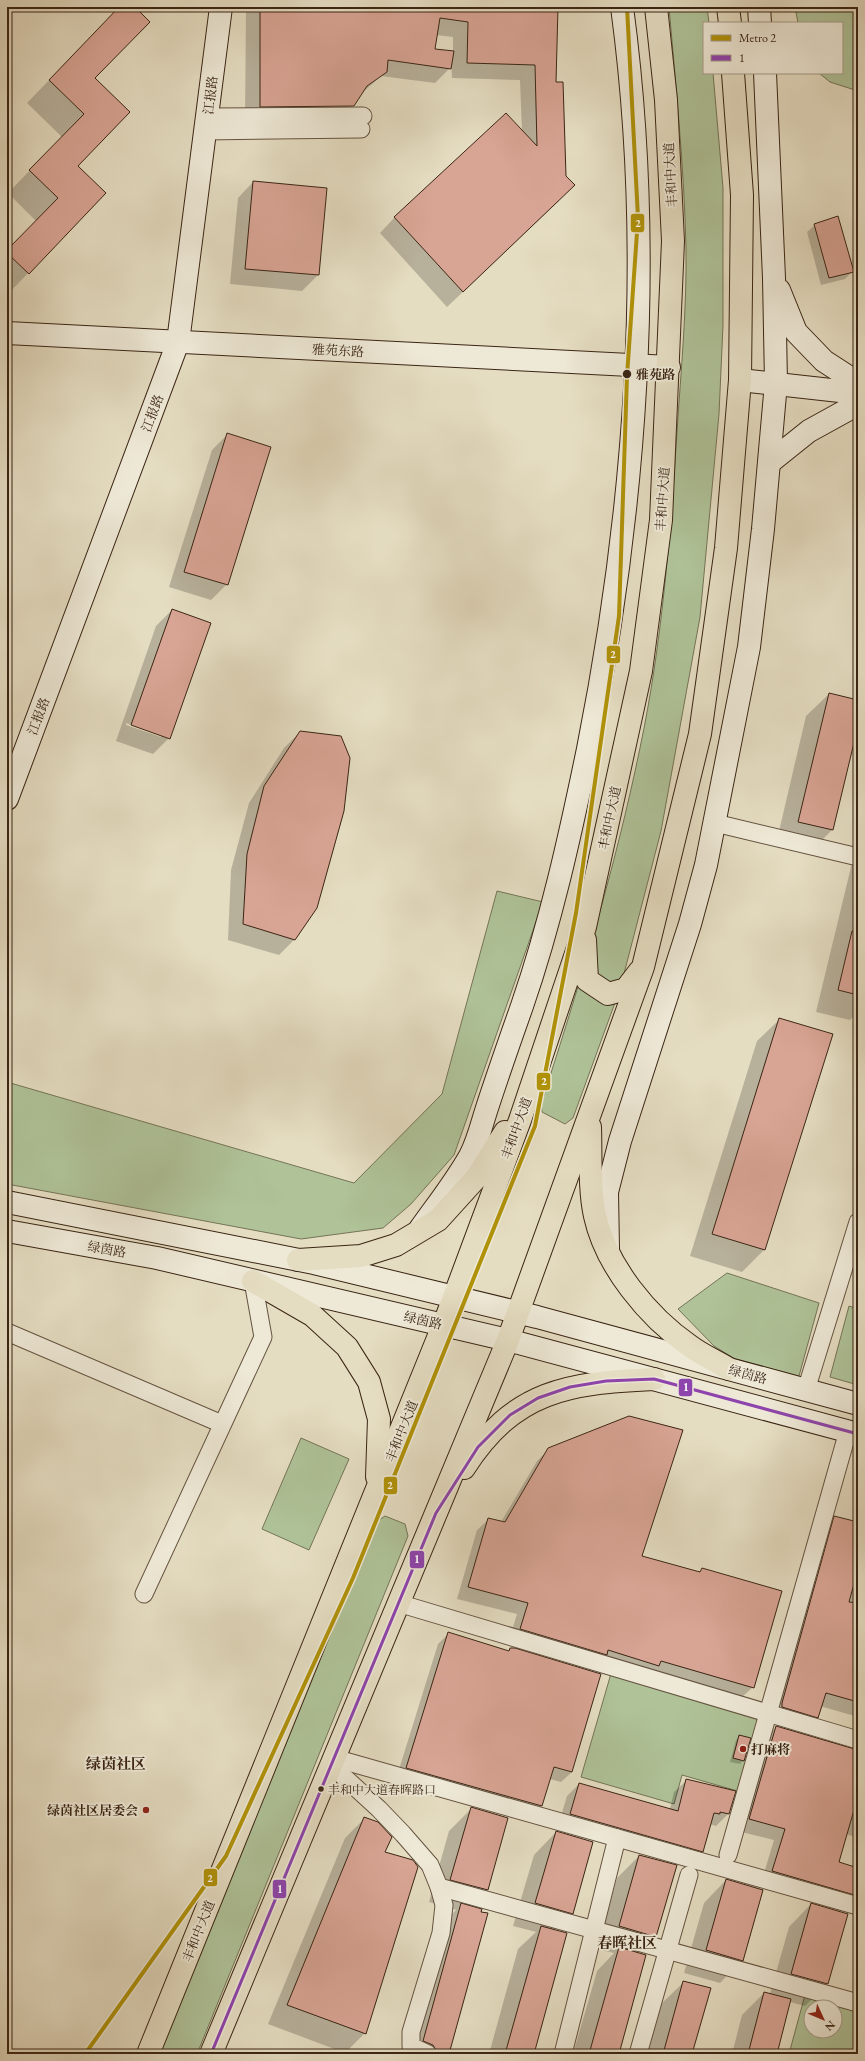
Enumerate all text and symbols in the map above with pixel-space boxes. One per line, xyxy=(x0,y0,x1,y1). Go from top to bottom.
legend xyxy=(703,22,843,74)
text: Metro 2 xyxy=(739,30,776,46)
text: 1 xyxy=(739,50,745,66)
street label: 江报路 xyxy=(200,75,221,115)
street label: 丰和中大道 xyxy=(660,142,681,208)
line badge: 2 xyxy=(630,213,645,233)
text: 2 xyxy=(635,216,641,230)
street label: 雅苑东路 xyxy=(312,341,364,360)
place label: 雅苑路 xyxy=(636,366,675,383)
marker: 雅苑路 xyxy=(621,368,633,380)
street label: 江报路 xyxy=(138,392,167,434)
street label: 丰和中大道 xyxy=(652,466,673,532)
line badge: 2 xyxy=(606,645,621,664)
text: 2 xyxy=(610,647,616,661)
street label: 江报路 xyxy=(24,695,53,737)
street label: 丰和中大道 xyxy=(594,785,625,852)
line badge: 2 xyxy=(536,1072,551,1091)
text: 2 xyxy=(541,1074,547,1088)
street label: 丰和中大道 xyxy=(497,1095,536,1162)
street label: 绿茵路 xyxy=(86,1238,128,1261)
street label: 绿茵路 xyxy=(402,1308,444,1333)
street label: 绿茵路 xyxy=(727,1361,769,1388)
line badge: 1 xyxy=(678,1378,693,1397)
text: 1 xyxy=(683,1380,689,1394)
street label: 丰和中大道 xyxy=(381,1398,422,1465)
line badge: 2 xyxy=(383,1476,398,1495)
text: 2 xyxy=(387,1478,393,1492)
line badge: 1 xyxy=(409,1550,425,1569)
text: 1 xyxy=(414,1552,420,1566)
place label: 打麻将 xyxy=(751,1741,790,1758)
marker: 打麻将 xyxy=(738,1744,748,1754)
district label: 绿茵社区 xyxy=(86,1754,146,1773)
place label: 丰和中大道春晖路口 xyxy=(328,1782,436,1798)
marker: 丰和中大道春晖路口 xyxy=(316,1784,326,1794)
place label: 绿茵社区居委会 xyxy=(47,1802,138,1819)
marker: 绿茵社区居委会 xyxy=(141,1805,151,1815)
line badge: 2 xyxy=(203,1868,218,1887)
text: 2 xyxy=(207,1871,213,1885)
line badge: 1 xyxy=(272,1879,287,1899)
text: 1 xyxy=(277,1882,283,1896)
street label: 丰和中大道 xyxy=(178,1898,219,1965)
district label: 春晖社区 xyxy=(597,1933,657,1952)
north arrow xyxy=(803,1999,843,2039)
text: N xyxy=(822,2018,838,2034)

